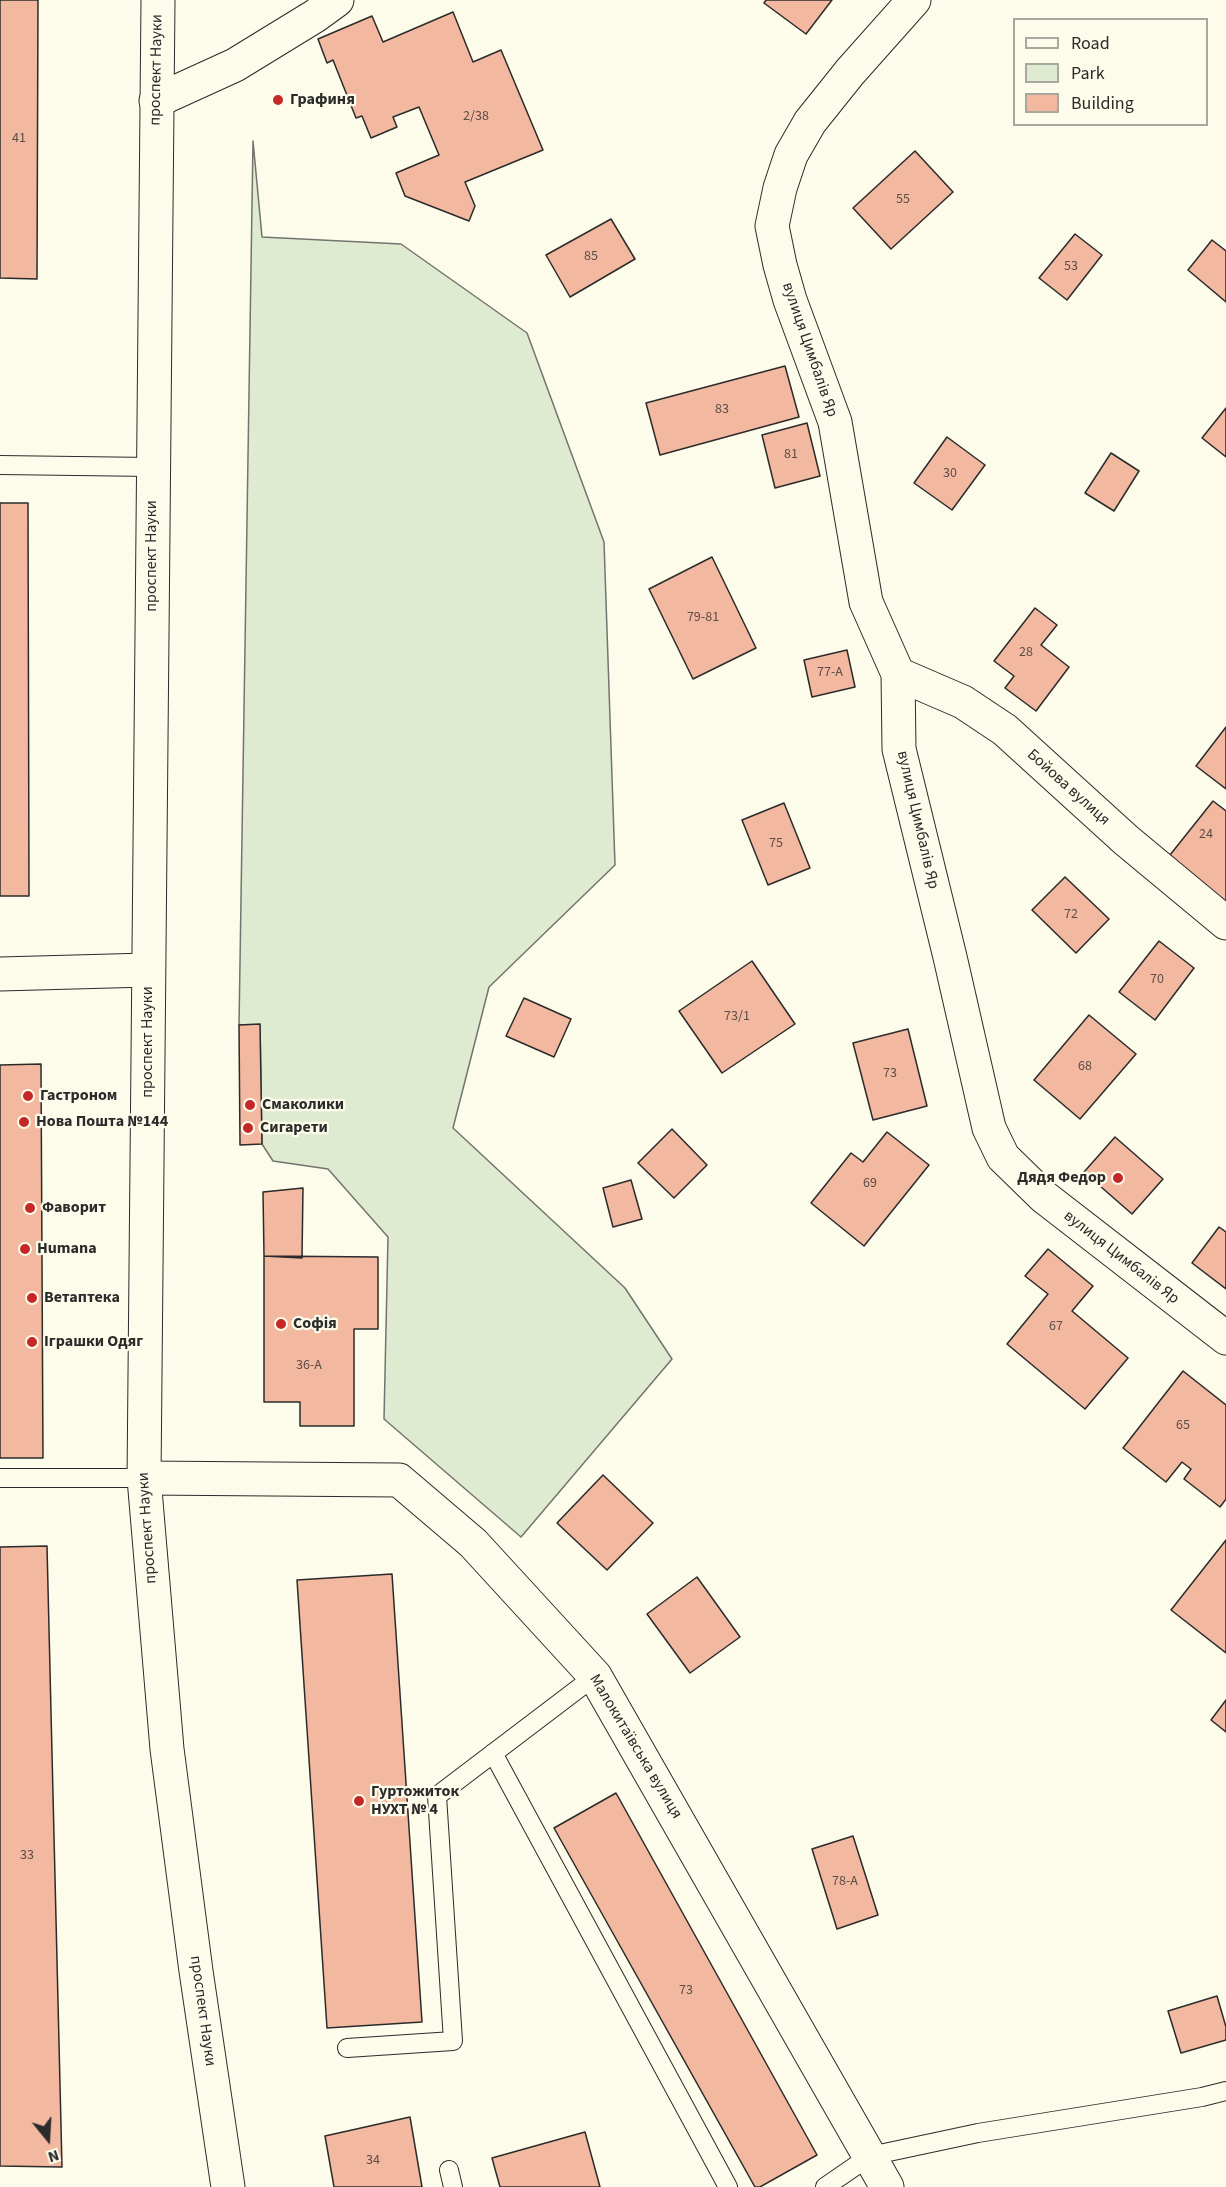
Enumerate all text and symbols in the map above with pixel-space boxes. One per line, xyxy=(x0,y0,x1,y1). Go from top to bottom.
street label: проспект Науки xyxy=(146,14,168,126)
legend xyxy=(1013,18,1208,126)
text: Road xyxy=(1071,31,1110,56)
text: Park xyxy=(1071,61,1105,86)
place label: Графиня xyxy=(290,90,355,110)
text: Building xyxy=(1071,91,1134,116)
marker: Графиня xyxy=(271,93,285,107)
house number: 2/38 xyxy=(463,109,489,125)
house number: 41 xyxy=(12,131,26,147)
house number: 55 xyxy=(896,192,910,208)
house number: 85 xyxy=(584,249,598,265)
house number: 53 xyxy=(1064,259,1078,275)
street label: вулиця Цимбалів Яр xyxy=(777,280,841,420)
house number: 83 xyxy=(715,402,729,418)
house number: 81 xyxy=(784,447,798,463)
house number: 30 xyxy=(943,466,957,482)
street label: проспект Науки xyxy=(142,500,162,612)
house number: 79-81 xyxy=(687,610,719,626)
house number: 28 xyxy=(1019,645,1033,661)
house number: 77-А xyxy=(817,665,843,681)
street label: Бойова вулиця xyxy=(1022,746,1114,830)
street label: вулиця Цимбалів Яр xyxy=(892,749,942,891)
house number: 24 xyxy=(1199,827,1213,843)
house number: 75 xyxy=(769,836,783,852)
house number: 72 xyxy=(1064,907,1078,923)
house number: 70 xyxy=(1150,972,1164,988)
street label: проспект Науки xyxy=(138,986,158,1098)
house number: 73/1 xyxy=(724,1009,750,1025)
house number: 68 xyxy=(1078,1059,1092,1075)
house number: 73 xyxy=(883,1066,897,1082)
place label: Гастроном xyxy=(40,1086,117,1106)
marker: Гастроном xyxy=(21,1089,35,1103)
place label: Смаколики xyxy=(262,1095,344,1115)
marker: Смаколики xyxy=(243,1098,257,1112)
place label: Нова Пошта №144 xyxy=(36,1112,168,1132)
marker: Нова Пошта №144 xyxy=(17,1115,31,1129)
place label: Сигарети xyxy=(260,1118,328,1138)
marker: Сигарети xyxy=(241,1121,255,1135)
place label: Дядя Федор xyxy=(1017,1168,1106,1188)
marker: Дядя Федор xyxy=(1111,1171,1125,1185)
house number: 69 xyxy=(863,1176,877,1192)
place label: Фаворит xyxy=(42,1198,106,1218)
marker: Фаворит xyxy=(23,1201,37,1215)
street label: вулиця Цимбалів Яр xyxy=(1059,1207,1183,1309)
place label: Humana xyxy=(37,1239,97,1259)
marker: Humana xyxy=(18,1242,32,1256)
place label: Ветаптека xyxy=(44,1288,120,1308)
marker: Ветаптека xyxy=(25,1291,39,1305)
place label: Софія xyxy=(293,1314,337,1334)
marker: Софія xyxy=(274,1317,288,1331)
house number: 67 xyxy=(1049,1319,1063,1335)
place label: Іграшки Одяг xyxy=(44,1332,143,1352)
marker: Іграшки Одяг xyxy=(25,1335,39,1349)
house number: 36-А xyxy=(296,1358,322,1374)
house number: 65 xyxy=(1176,1418,1190,1434)
street label: проспект Науки xyxy=(135,1472,161,1584)
street label: Малокитаївська вулиця xyxy=(584,1671,686,1823)
place label: Гуртожиток НУХТ № 4 xyxy=(371,1782,459,1820)
marker: Гуртожиток НУХТ № 4 xyxy=(352,1794,366,1808)
house number: 33 xyxy=(20,1848,34,1864)
house number: 78-А xyxy=(832,1874,858,1890)
street label: проспект Науки xyxy=(185,1954,219,2068)
house number: 73 xyxy=(679,1983,693,1999)
north arrow xyxy=(18,2109,78,2169)
text: N xyxy=(45,2144,62,2168)
house number: 34 xyxy=(366,2153,380,2169)

